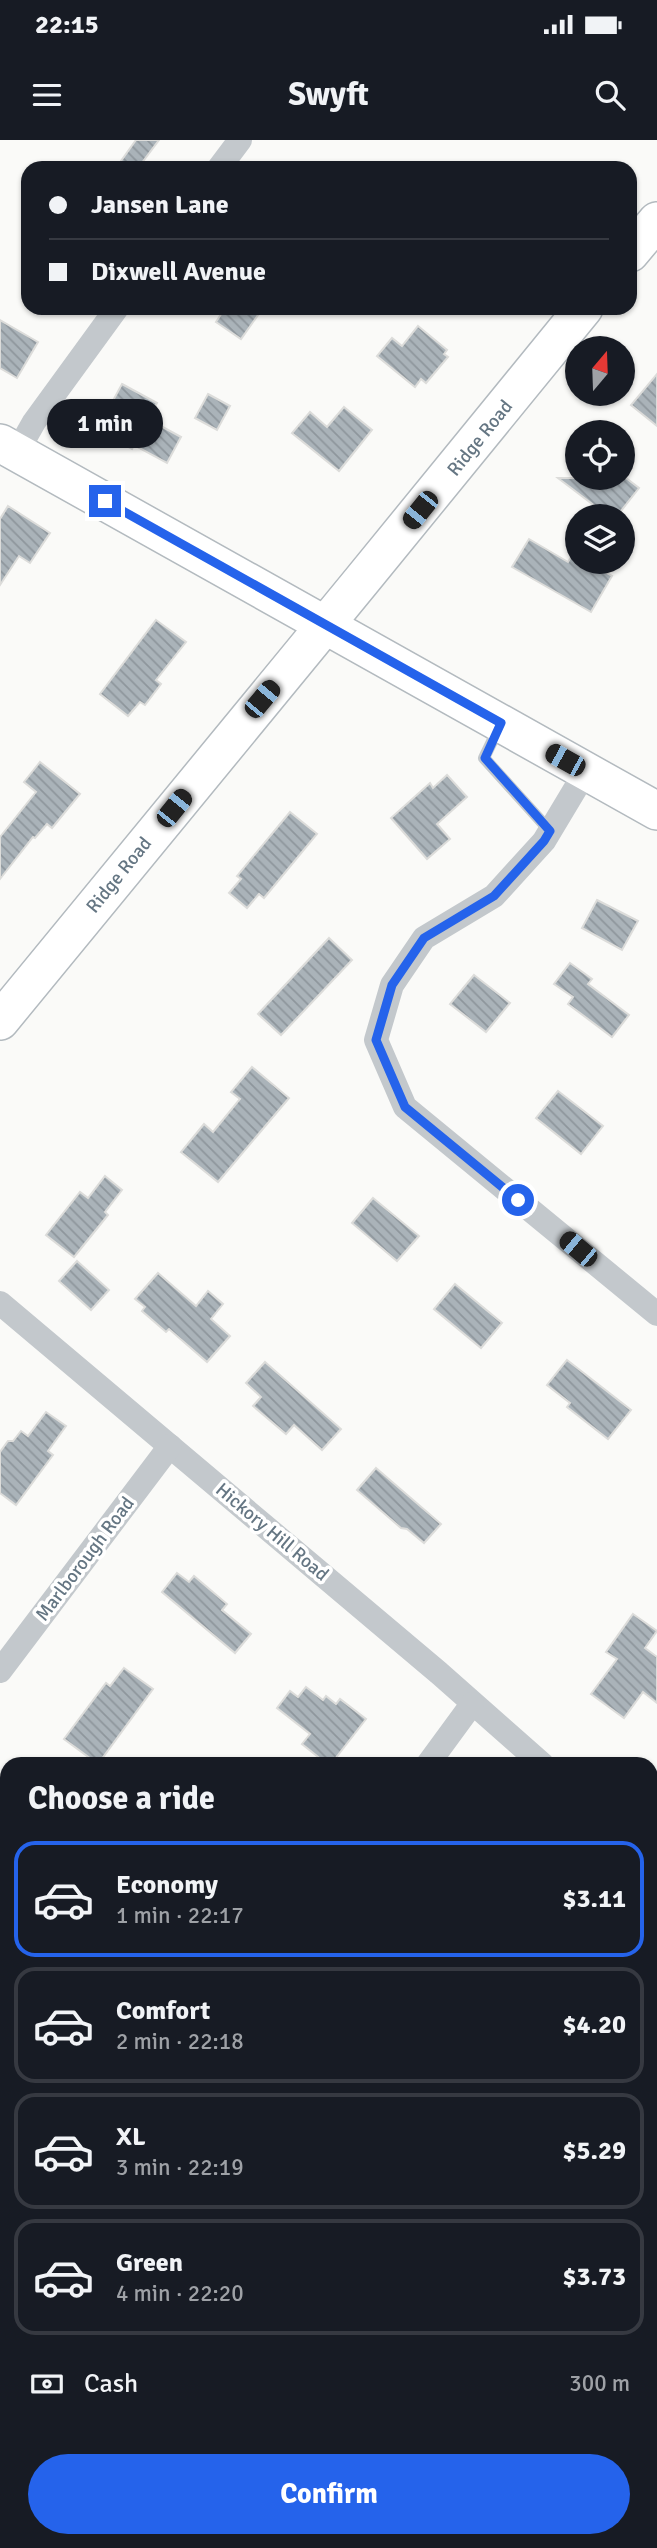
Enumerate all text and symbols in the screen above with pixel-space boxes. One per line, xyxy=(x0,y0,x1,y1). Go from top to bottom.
text: 22:15 xyxy=(35,9,99,41)
text: Swyft xyxy=(288,75,369,114)
icon: menu xyxy=(28,76,66,114)
icon: search xyxy=(591,76,629,114)
text: Jansen Lane xyxy=(91,189,229,221)
text: Dixwell Avenue xyxy=(91,256,266,288)
north arrow xyxy=(565,336,635,406)
map controls xyxy=(565,336,635,574)
street label: Ridge Road xyxy=(442,395,518,481)
callout: 1 min xyxy=(47,400,163,448)
text: 1 min xyxy=(77,409,133,438)
button: locate xyxy=(565,420,635,490)
route end xyxy=(89,485,121,517)
car xyxy=(399,487,442,533)
button: layers xyxy=(565,504,635,574)
car xyxy=(241,676,284,722)
car xyxy=(542,741,589,779)
car xyxy=(153,785,196,831)
street label: Ridge Road xyxy=(81,832,157,918)
route start xyxy=(502,1184,534,1216)
car xyxy=(556,1227,601,1271)
street label: Hickory Hill Road xyxy=(211,1478,333,1586)
street label: Marlborough Road xyxy=(30,1492,140,1626)
text: Choose a ride xyxy=(28,1779,215,1818)
icon: car xyxy=(32,1868,95,1931)
text: Economy xyxy=(116,1869,218,1901)
text: $3.11 xyxy=(562,1883,626,1915)
text: 1 min · 22:17 xyxy=(116,1901,244,1930)
icon: car xyxy=(32,1994,95,2057)
text: Comfort xyxy=(116,1995,210,2027)
text: $4.20 xyxy=(562,2009,626,2041)
text: 2 min · 22:18 xyxy=(116,2027,244,2056)
icon: car xyxy=(32,2120,95,2183)
text: XL xyxy=(116,2121,146,2153)
text: $5.29 xyxy=(562,2135,626,2167)
text: 3 min · 22:19 xyxy=(116,2153,244,2182)
icon: car xyxy=(32,2246,95,2309)
text: Green xyxy=(116,2247,183,2279)
text: $3.73 xyxy=(562,2261,626,2293)
text: 4 min · 22:20 xyxy=(116,2279,244,2308)
icon: cash xyxy=(28,2365,66,2403)
text: Cash xyxy=(84,2368,138,2400)
text: 300 m xyxy=(569,2369,630,2398)
button: Confirm xyxy=(28,2454,630,2534)

